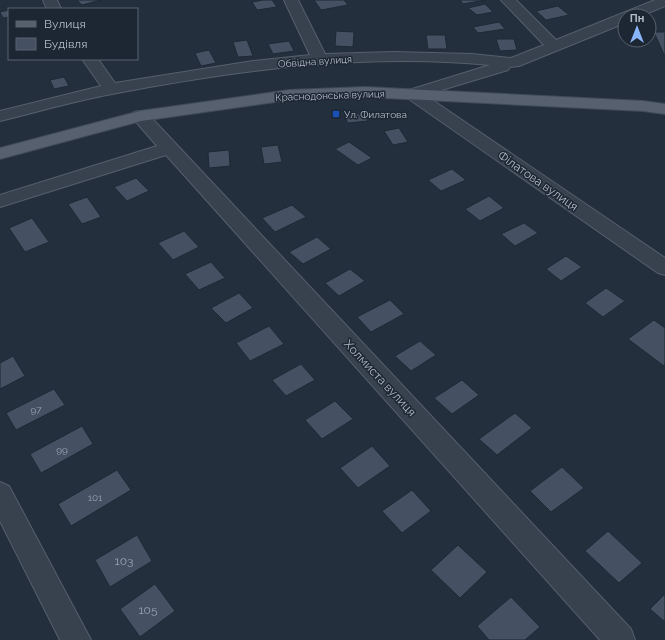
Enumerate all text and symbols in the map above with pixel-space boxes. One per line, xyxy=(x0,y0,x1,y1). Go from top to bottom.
legend xyxy=(8,8,138,60)
north arrow xyxy=(617,8,657,48)
text: Пн xyxy=(630,12,644,25)
text: Вулиця xyxy=(44,17,86,31)
text: Будівля xyxy=(44,37,87,51)
street label: Обвідна вулиця xyxy=(278,53,352,70)
street label: Краснодонська вулиця xyxy=(275,88,385,103)
marker: Ул. Филатова xyxy=(331,109,341,119)
place label: Ул. Филатова xyxy=(344,109,407,120)
street label: Філатова вулиця xyxy=(495,148,581,214)
street label: Холмиста вулиця xyxy=(341,337,419,419)
house number: 97 xyxy=(30,404,42,415)
house number: 99 xyxy=(56,444,68,455)
house number: 101 xyxy=(88,492,103,503)
house number: 103 xyxy=(115,554,133,568)
house number: 105 xyxy=(138,603,158,617)

